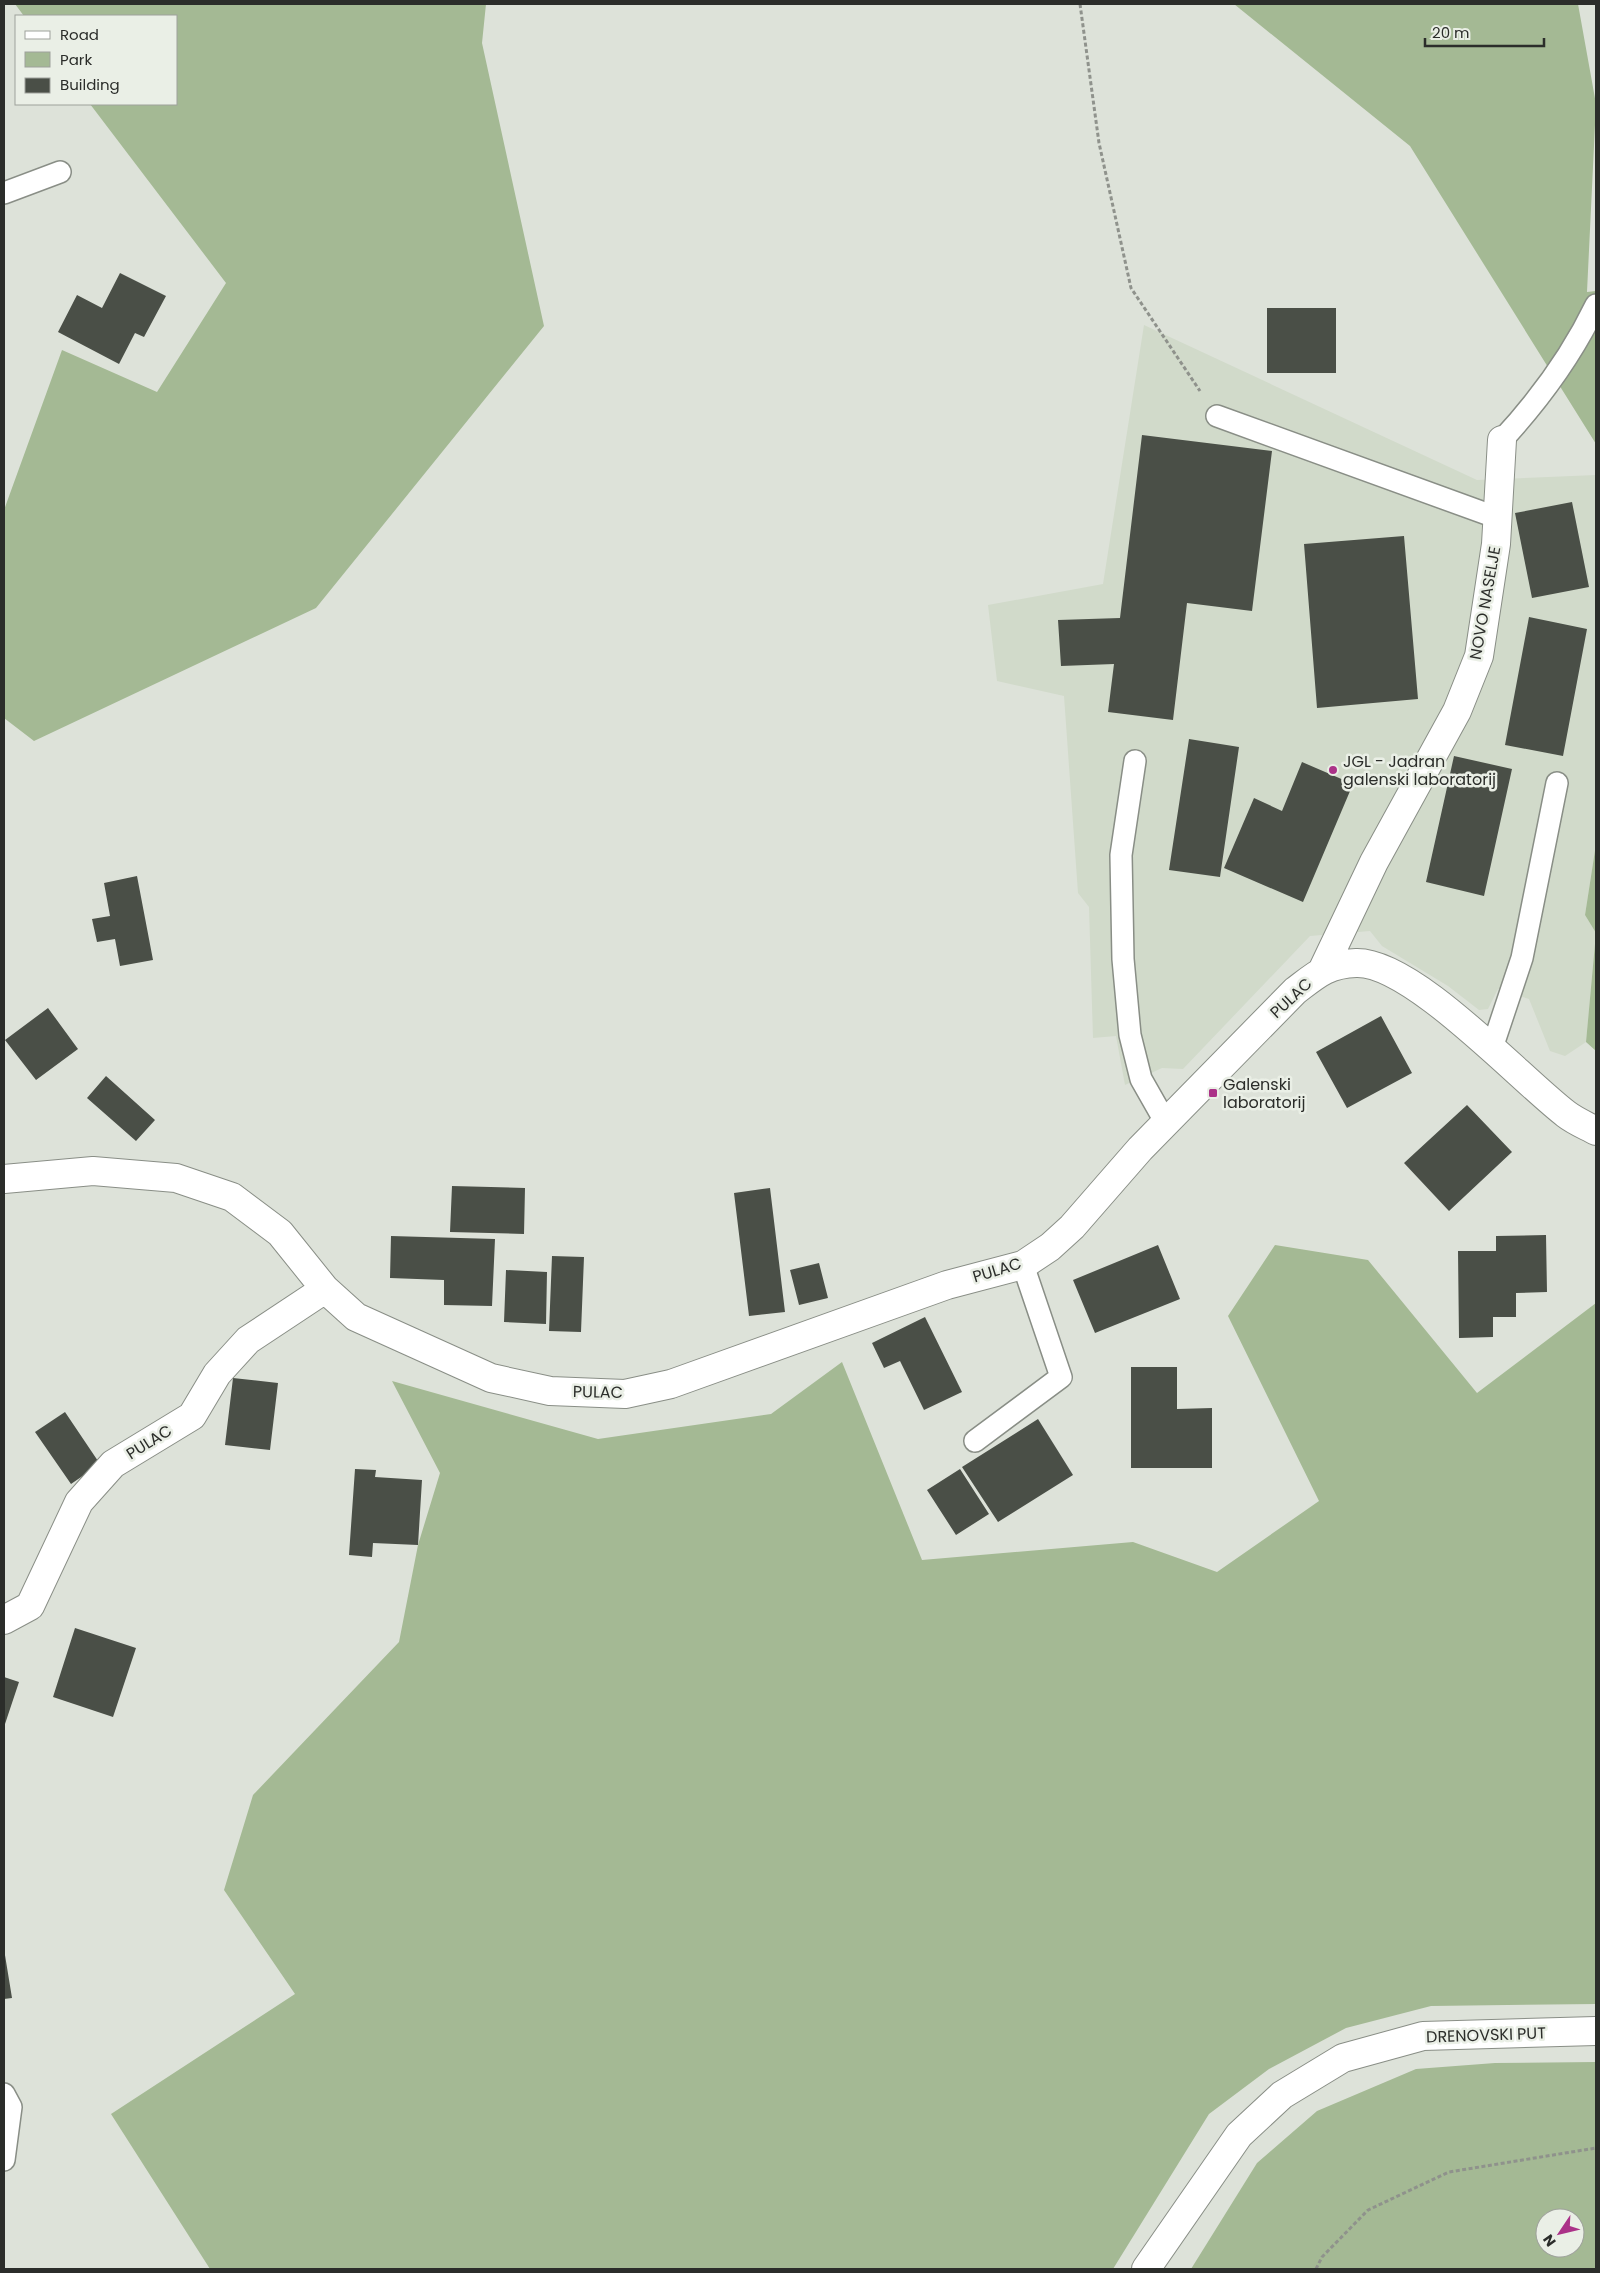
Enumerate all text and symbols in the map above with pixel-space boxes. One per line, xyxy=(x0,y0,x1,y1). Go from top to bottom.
legend xyxy=(15,15,178,105)
scale bar xyxy=(1425,15,1544,47)
text: 20 m xyxy=(1432,22,1470,43)
text: Road xyxy=(60,24,99,45)
text: Park xyxy=(60,49,92,70)
text: Building xyxy=(60,74,120,95)
street label: NOVO NASELJE xyxy=(1464,545,1506,661)
place label: JGL - Jadran galenski laboratorij xyxy=(1343,750,1496,791)
marker: JGL - Jadran galenski laboratorij xyxy=(1327,764,1339,776)
street label: PULAC xyxy=(1265,972,1317,1024)
place label: Galenski laboratorij xyxy=(1223,1073,1306,1114)
marker: Galenski laboratorij xyxy=(1207,1087,1219,1099)
street label: PULAC xyxy=(970,1252,1024,1288)
street label: PULAC xyxy=(573,1380,623,1404)
street label: PULAC xyxy=(122,1419,176,1465)
street label: DRENOVSKI PUT xyxy=(1426,2021,1547,2049)
north arrow xyxy=(1535,2208,1585,2258)
text: N xyxy=(1538,2230,1561,2251)

